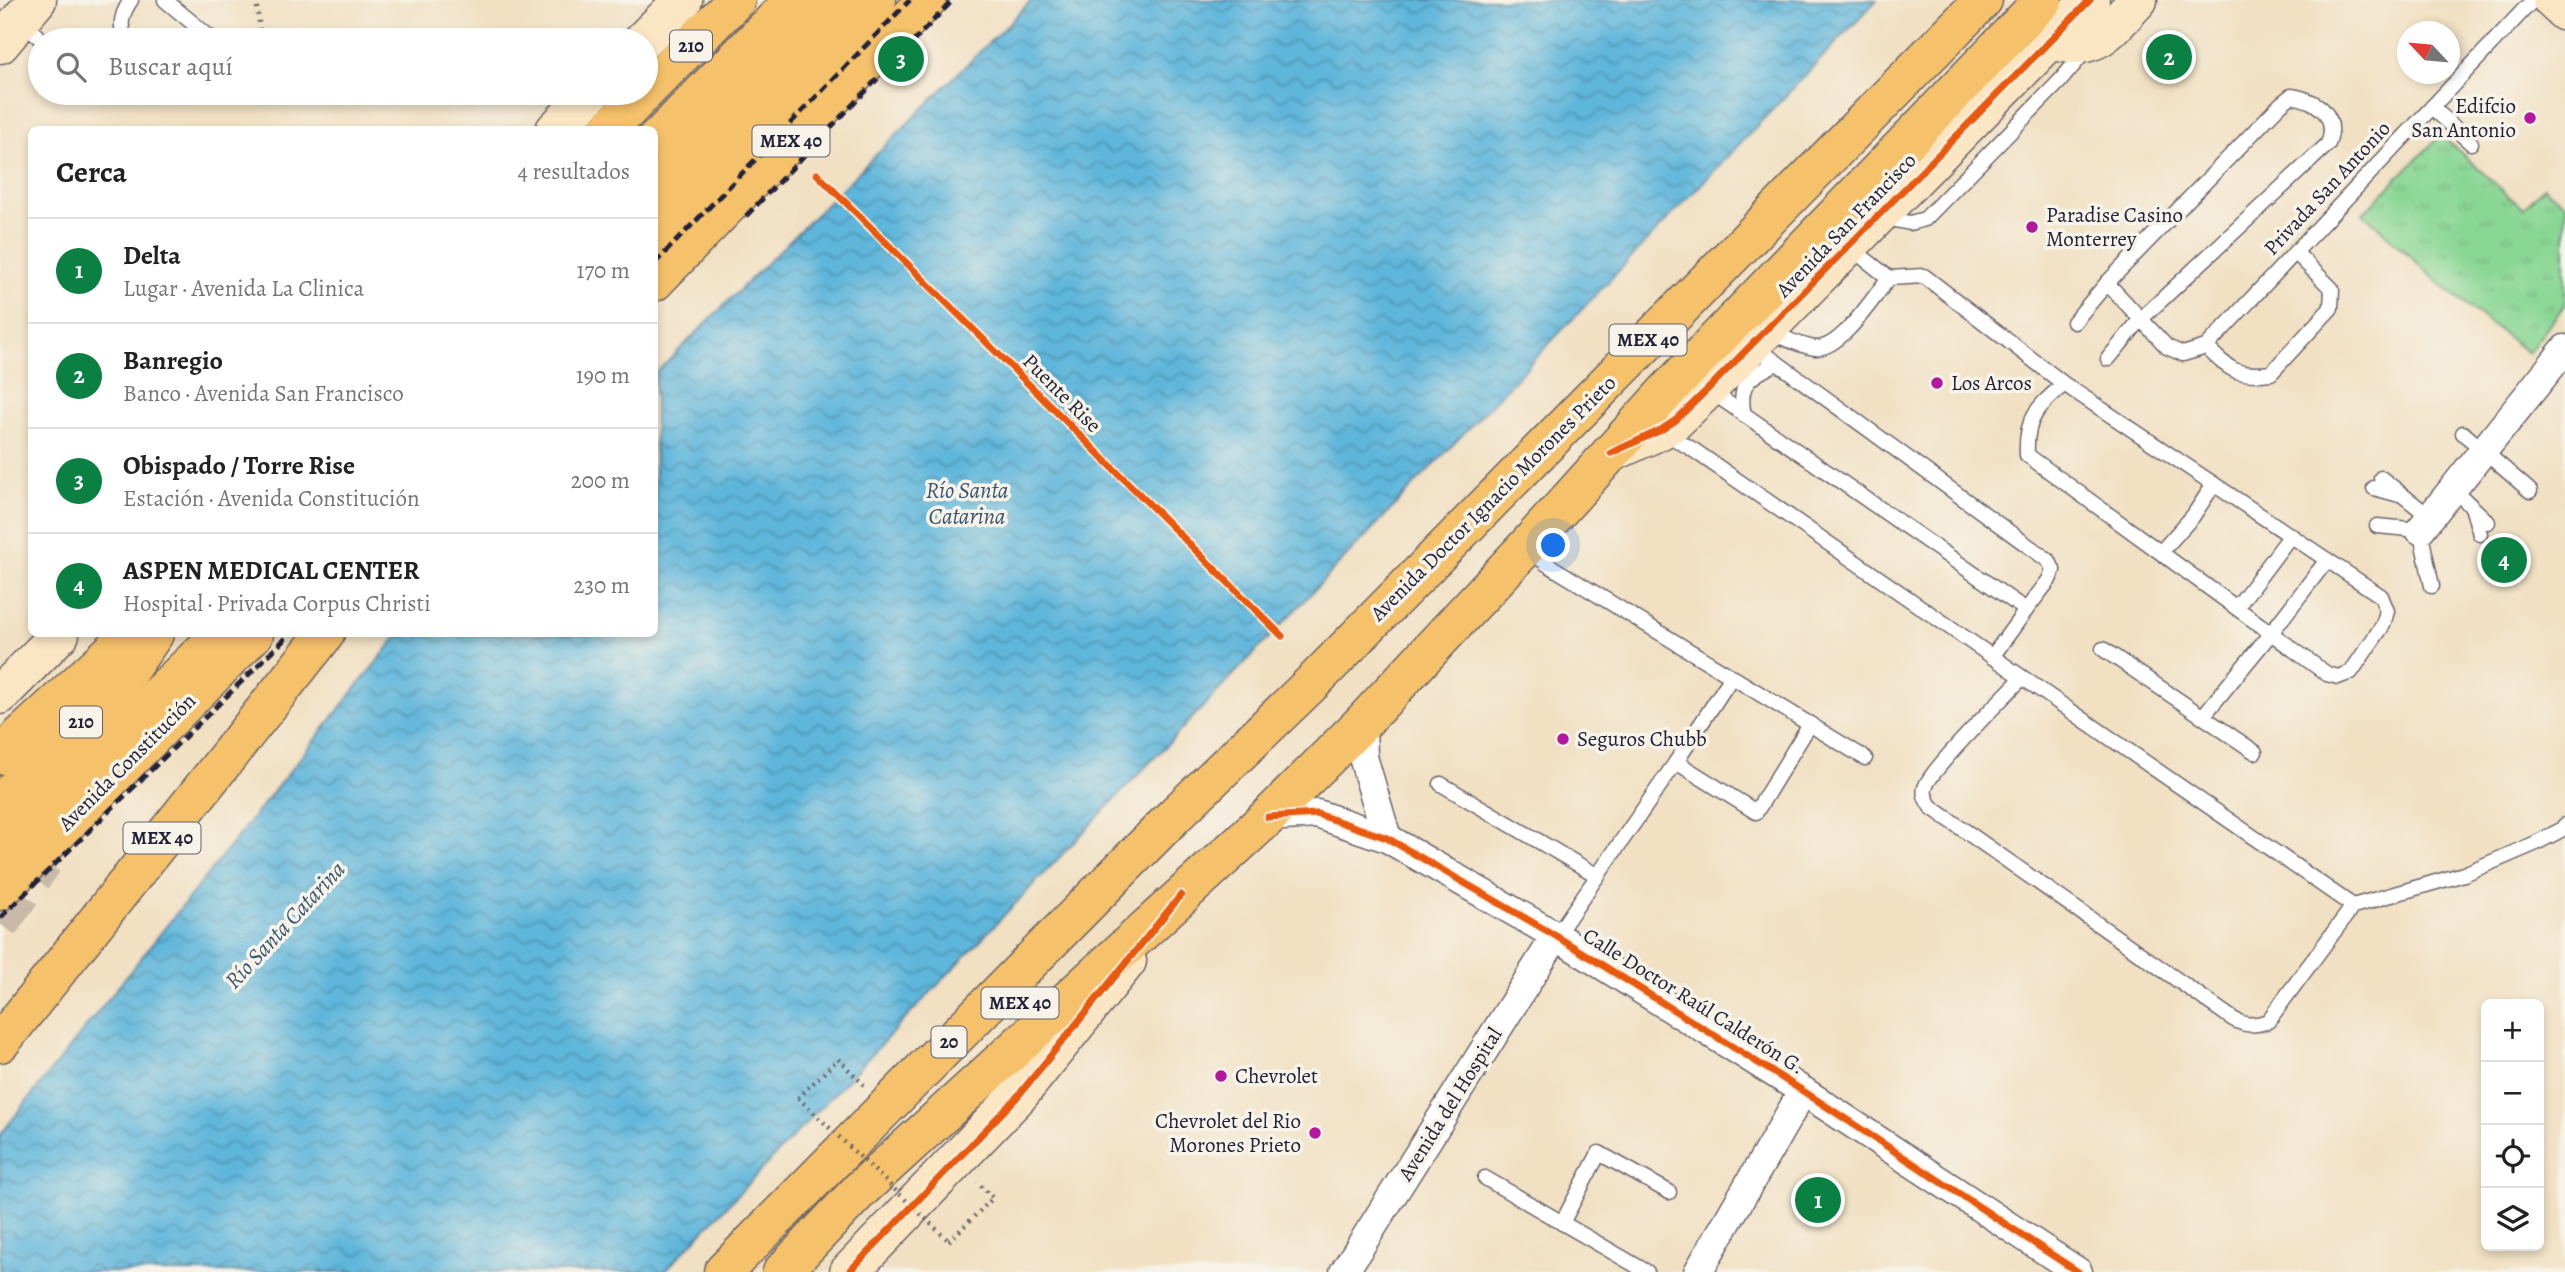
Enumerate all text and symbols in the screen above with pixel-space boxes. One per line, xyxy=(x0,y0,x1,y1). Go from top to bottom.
north arrow xyxy=(2397,21,2460,84)
search box xyxy=(28,28,658,105)
road number: 210 xyxy=(670,30,712,61)
pin: 2 xyxy=(2146,31,2192,83)
pin: 3 xyxy=(878,33,924,85)
icon: search xyxy=(52,48,90,86)
text: Buscar aquí xyxy=(108,49,233,84)
place label: Edifcio San Antonio xyxy=(2411,92,2516,144)
marker: Edifcio San Antonio xyxy=(2522,110,2538,126)
street label: Privada San Antonio xyxy=(2257,115,2397,261)
road number: MEX 40 xyxy=(752,125,830,156)
street label: Avenida San Francisco xyxy=(1769,147,1922,304)
text: Cerca xyxy=(56,152,127,192)
text: 4 resultados xyxy=(517,156,630,187)
place label: Paradise Casino Monterrey xyxy=(2046,201,2183,253)
marker: Paradise Casino Monterrey xyxy=(2024,219,2040,235)
text: Delta xyxy=(123,238,181,273)
text: 1 xyxy=(75,255,83,286)
text: 170 m xyxy=(577,255,630,286)
text: Lugar · Avenida La Clinica xyxy=(123,273,364,304)
road number: MEX 40 xyxy=(1610,324,1686,356)
text: Banregio xyxy=(123,343,223,378)
street label: Puente Rise xyxy=(1016,347,1108,439)
text: 2 xyxy=(73,360,85,391)
text: 190 m xyxy=(576,360,630,391)
street label: Avenida Doctor Ignacio Morones Prieto xyxy=(1363,369,1622,628)
place label: Los Arcos xyxy=(1951,369,2032,397)
marker: Los Arcos xyxy=(1929,375,1945,391)
text: Banco · Avenida San Francisco xyxy=(123,378,404,409)
text: Obispado / Torre Rise xyxy=(123,448,355,483)
text: 3 xyxy=(74,465,84,496)
text: 200 m xyxy=(571,465,630,496)
water label: Río Santa Catarina xyxy=(926,475,1009,532)
text: Estación · Avenida Constitución xyxy=(123,483,420,514)
your location xyxy=(1536,528,1570,562)
pin: 4 xyxy=(2481,534,2527,586)
text: ASPEN MEDICAL CENTER xyxy=(123,553,420,588)
text: 4 xyxy=(74,570,84,601)
text: 230 m xyxy=(574,570,630,601)
text: Hospital · Privada Corpus Christi xyxy=(123,588,431,619)
street label: Avenida Constitución xyxy=(51,687,202,838)
road number: 210 xyxy=(60,706,102,737)
place label: Seguros Chubb xyxy=(1577,725,1707,753)
marker: Seguros Chubb xyxy=(1555,731,1571,747)
road number: MEX 40 xyxy=(124,822,200,853)
water label: Río Santa Catarina xyxy=(218,854,352,995)
street label: Calle Doctor Raúl Calderón G. xyxy=(1578,921,1810,1081)
road number: MEX 40 xyxy=(982,987,1058,1018)
map controls xyxy=(2481,999,2544,1251)
button: + xyxy=(2481,999,2544,1062)
street label: Avenida del Hospital xyxy=(1391,1022,1509,1187)
road number: 20 xyxy=(932,1026,967,1058)
place label: Chevrolet xyxy=(1235,1062,1318,1090)
button: − xyxy=(2481,1062,2544,1125)
marker: Chevrolet xyxy=(1213,1068,1229,1084)
place label: Chevrolet del Rio Morones Prieto xyxy=(1155,1107,1301,1159)
marker: Chevrolet del Rio Morones Prieto xyxy=(1307,1125,1323,1141)
button: locate xyxy=(2481,1125,2544,1188)
pin: 1 xyxy=(1795,1174,1841,1226)
button: layers xyxy=(2481,1188,2544,1251)

